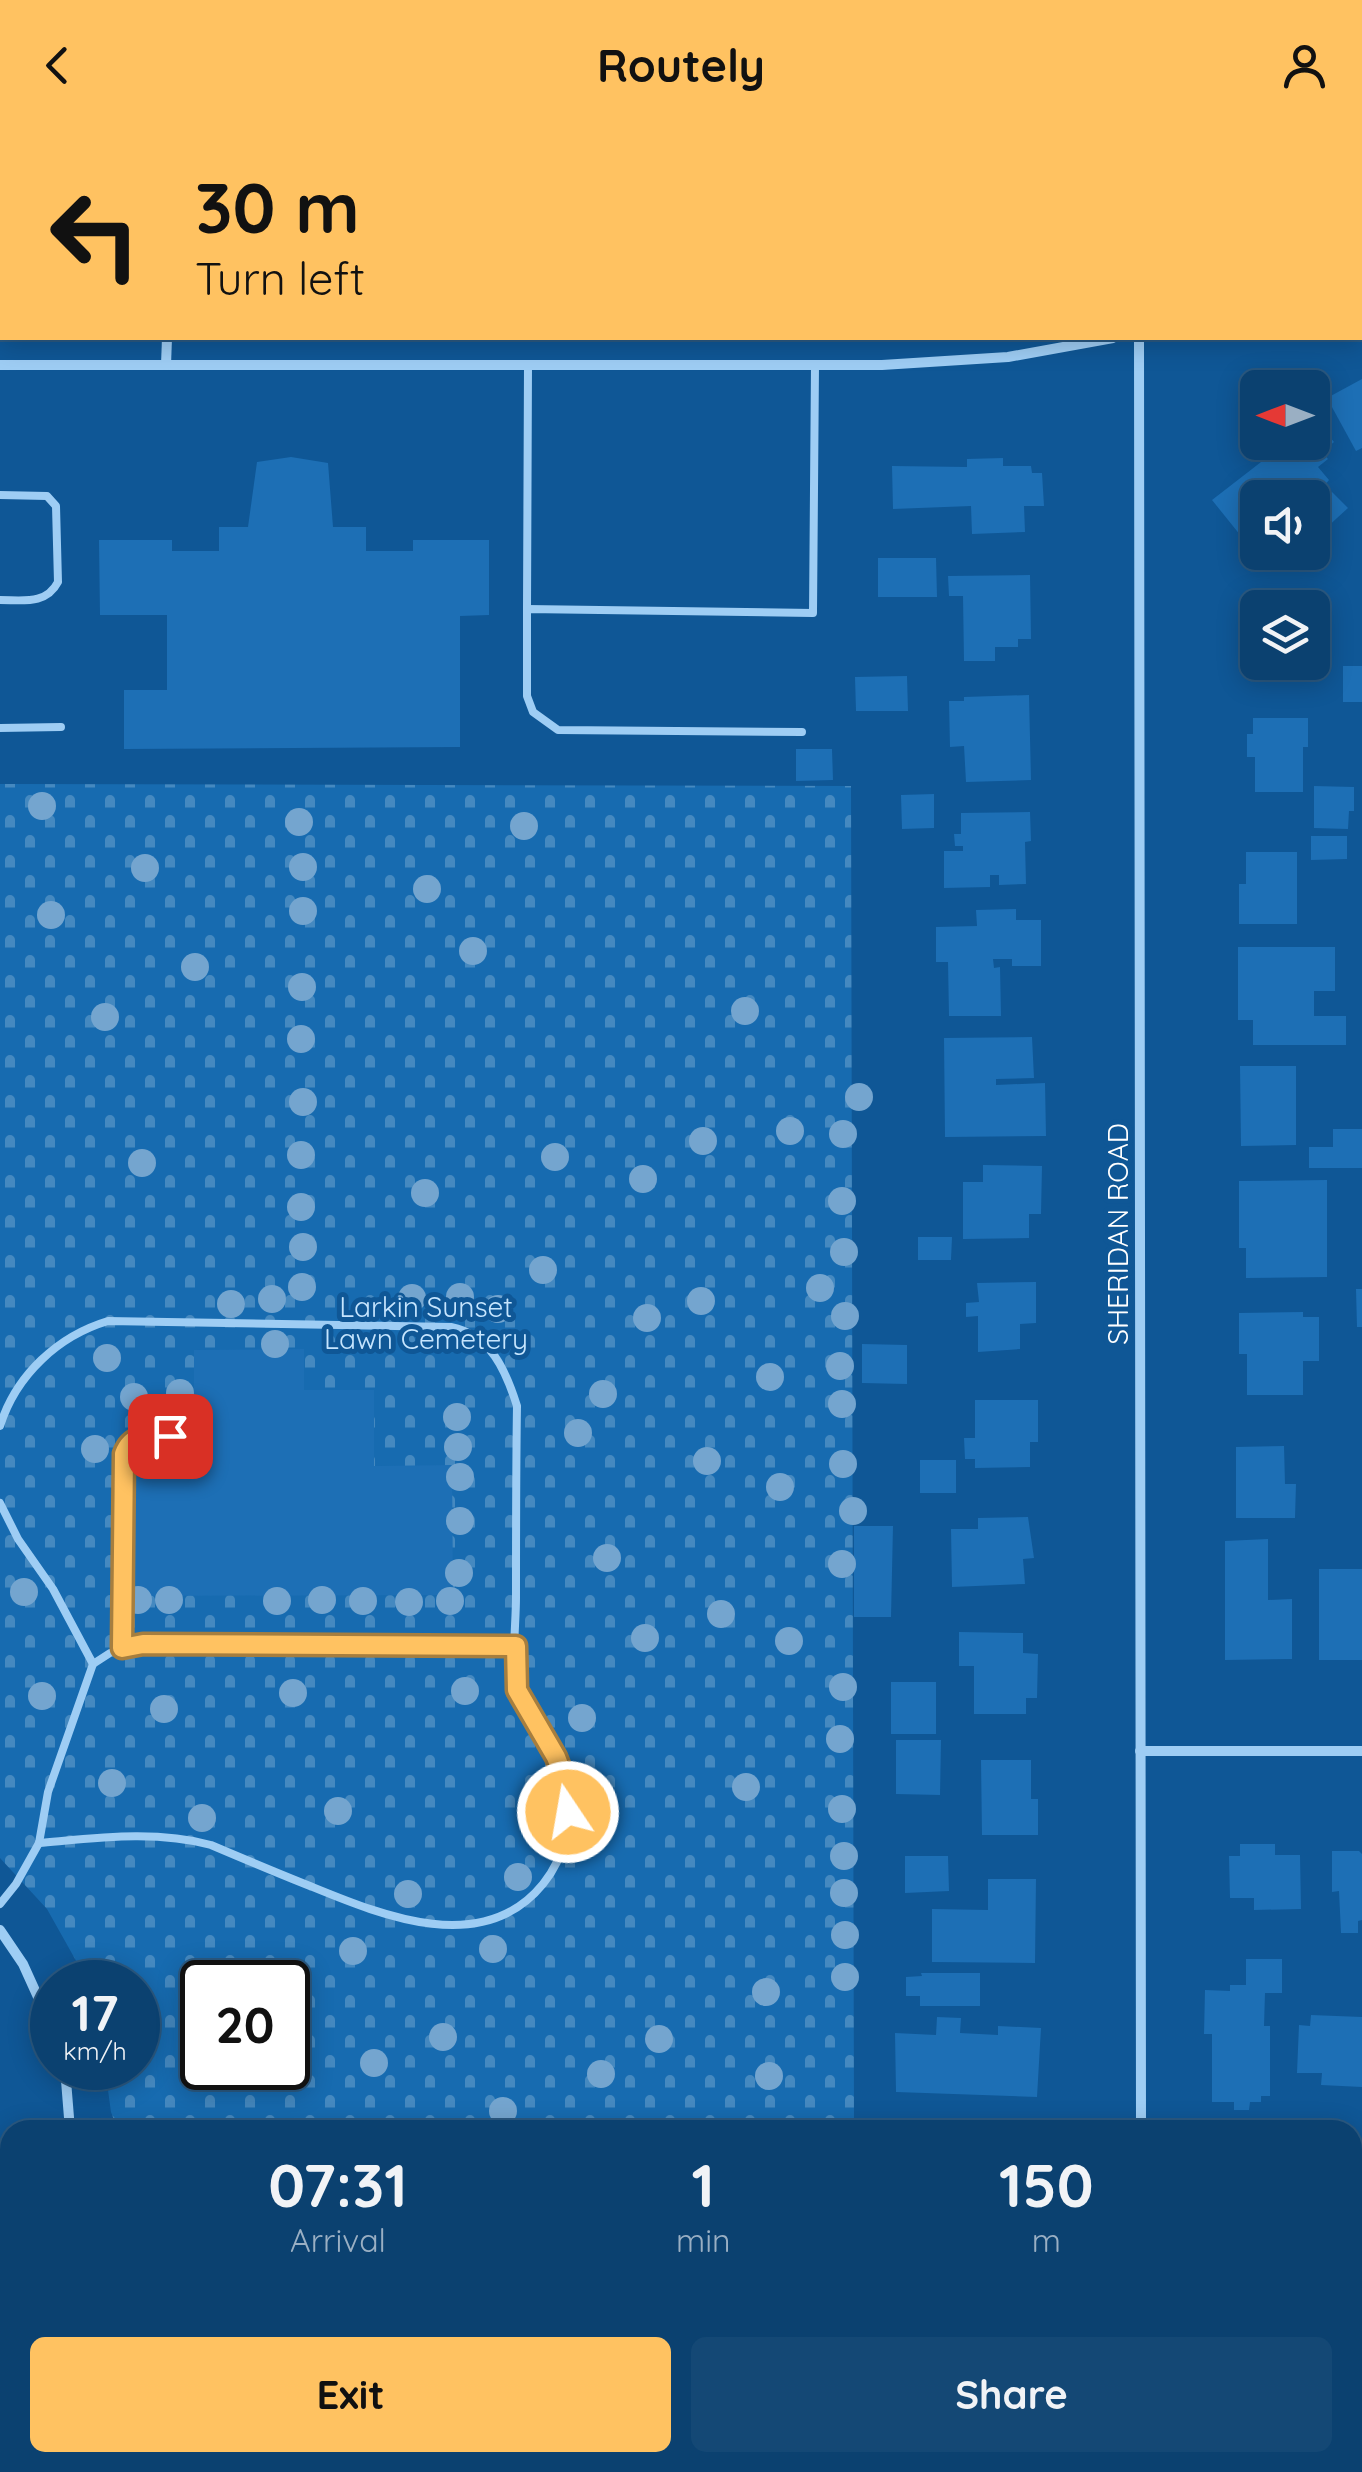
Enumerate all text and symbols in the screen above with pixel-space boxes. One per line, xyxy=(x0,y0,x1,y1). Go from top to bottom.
text: Routely xyxy=(597,37,765,93)
icon: back xyxy=(30,38,85,93)
icon: person xyxy=(1277,38,1332,93)
text: 30 m xyxy=(195,163,360,251)
icon: left xyxy=(30,170,160,300)
text: Turn left xyxy=(195,250,365,306)
north arrow xyxy=(1240,370,1330,460)
map controls xyxy=(1240,370,1330,680)
button: sound xyxy=(1240,480,1330,570)
button: layers xyxy=(1240,590,1330,680)
street label: SHERIDAN ROAD xyxy=(1100,1123,1135,1345)
park label: Larkin Sunset Lawn Cemetery xyxy=(324,1289,528,1356)
pin xyxy=(128,1394,213,1479)
icon: arrive xyxy=(143,1409,198,1464)
position arrow xyxy=(516,1760,620,1864)
speed limit sign: 20 xyxy=(180,1960,310,2090)
text: 17 xyxy=(72,1981,118,2044)
text: km/h xyxy=(63,2035,127,2066)
text: 07:31 xyxy=(268,2147,408,2222)
text: 1 xyxy=(692,2147,715,2222)
text: 150 xyxy=(999,2147,1094,2222)
text: Arrival xyxy=(290,2220,386,2260)
text: min xyxy=(676,2220,731,2260)
text: m xyxy=(1032,2220,1061,2260)
button: Exit xyxy=(30,2337,671,2452)
button: Share xyxy=(691,2337,1332,2452)

